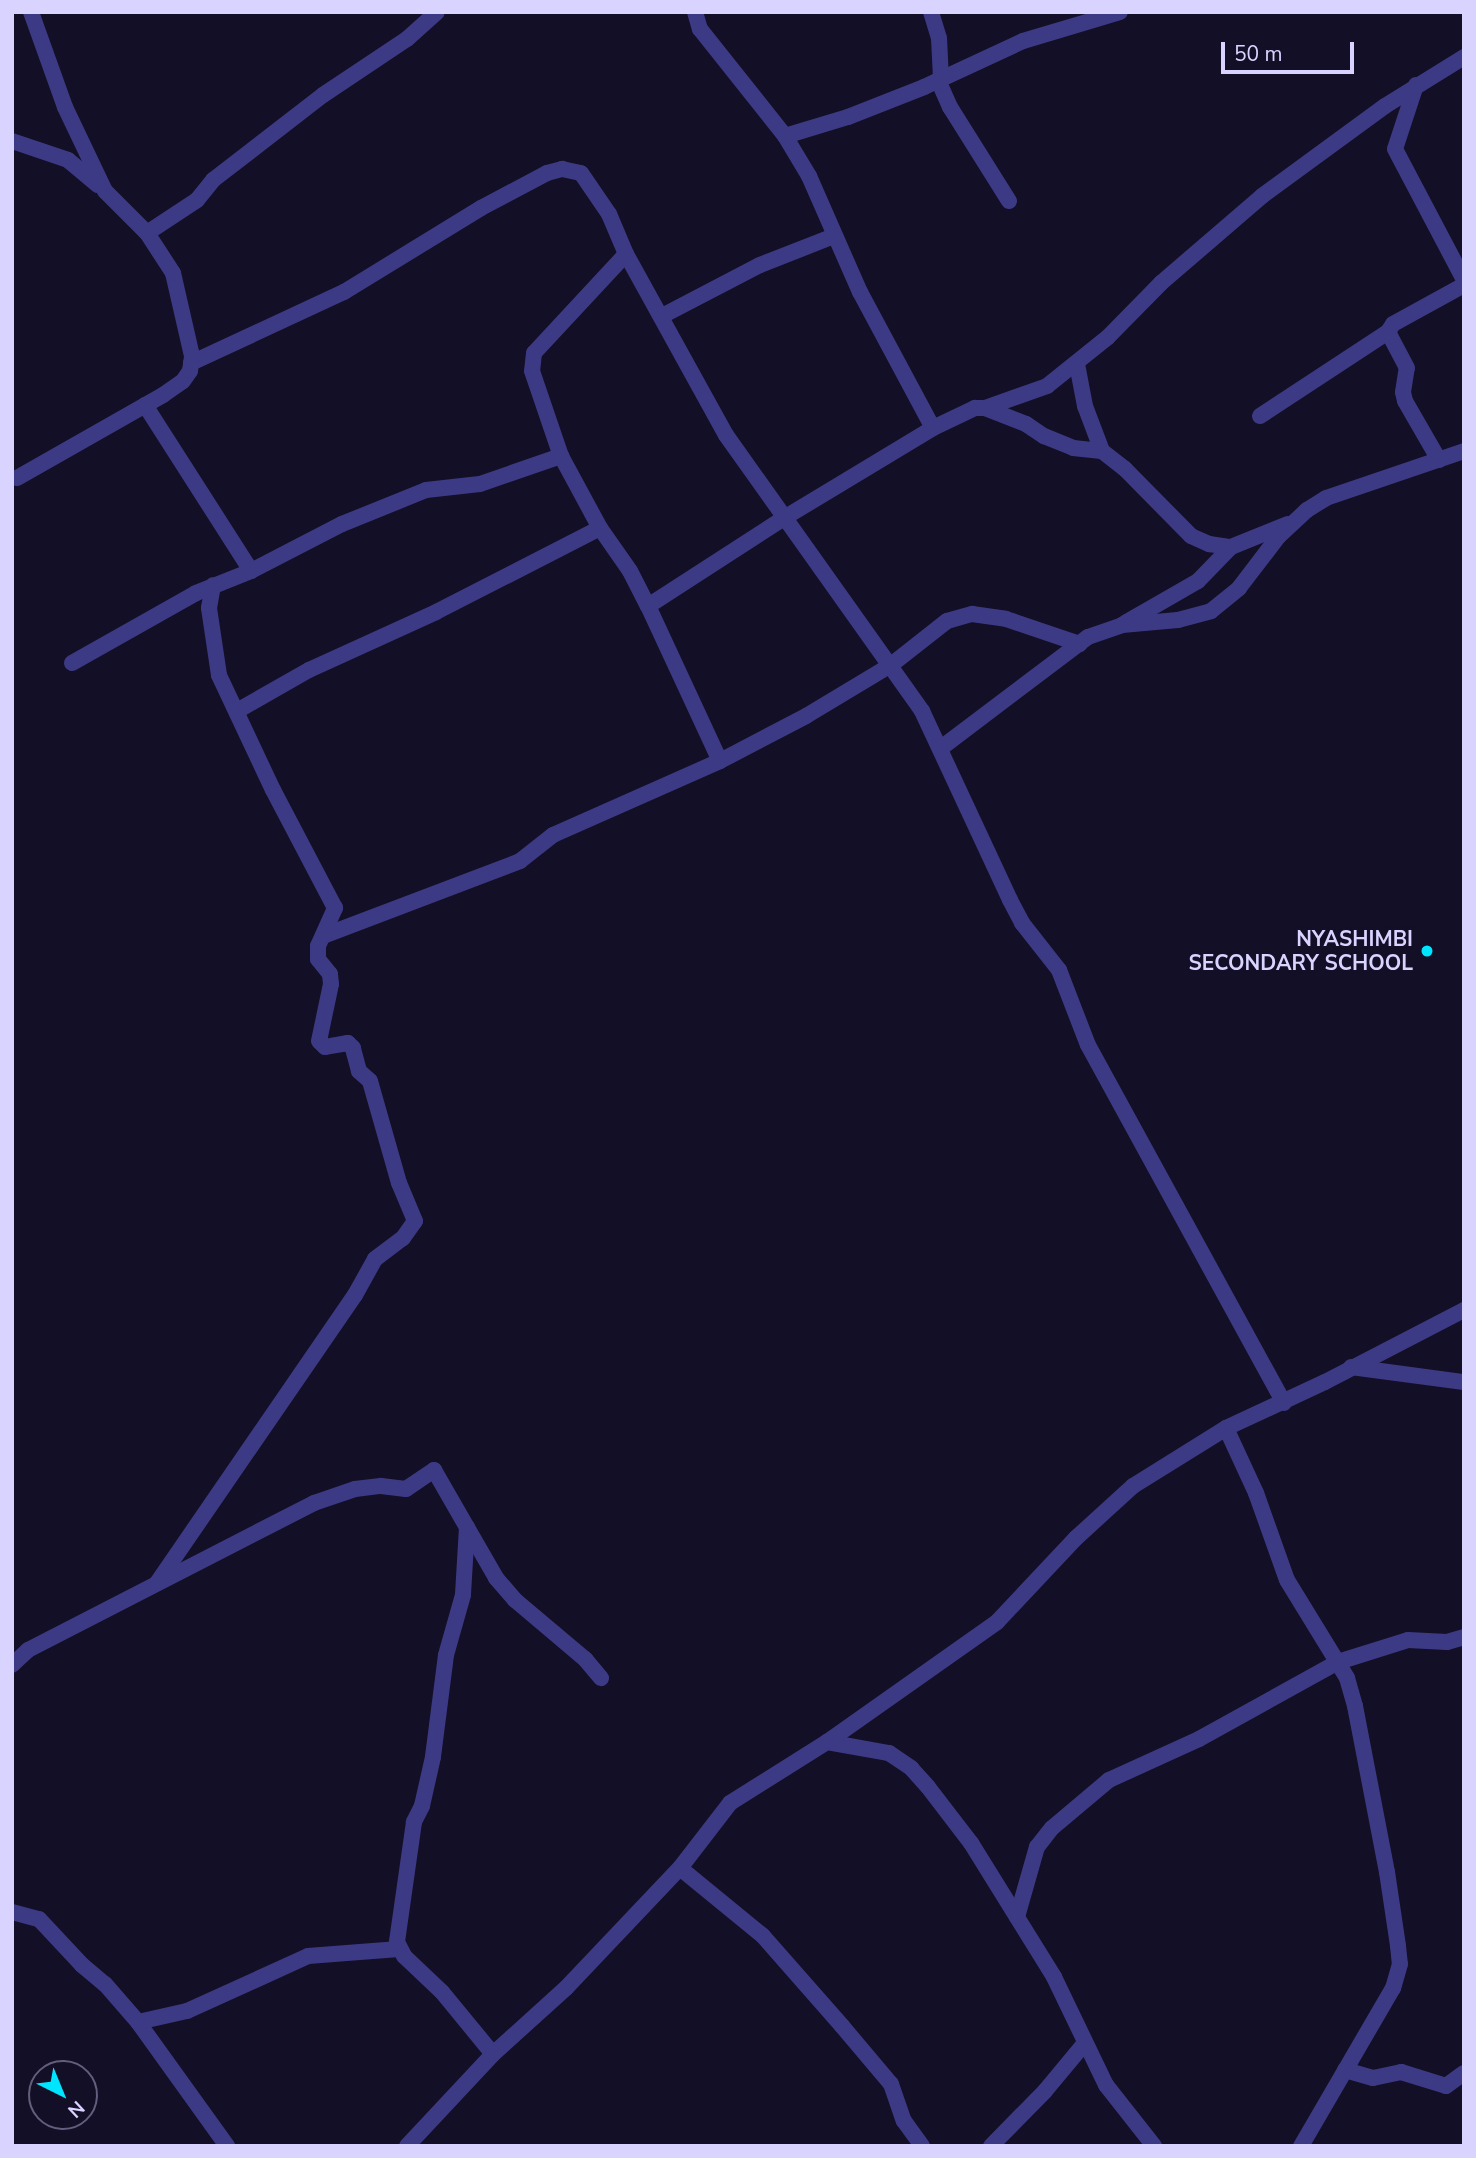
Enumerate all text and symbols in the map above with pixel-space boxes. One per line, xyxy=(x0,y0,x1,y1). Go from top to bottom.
scale bar xyxy=(1224,28,1357,72)
text: 50 m xyxy=(1234,40,1283,68)
place label: NYASHIMBI SECONDARY SCHOOL xyxy=(1189,926,1413,976)
marker: NYASHIMBI SECONDARY SCHOOL xyxy=(1419,943,1435,959)
north arrow xyxy=(28,2060,98,2130)
text: N xyxy=(62,2095,90,2123)

